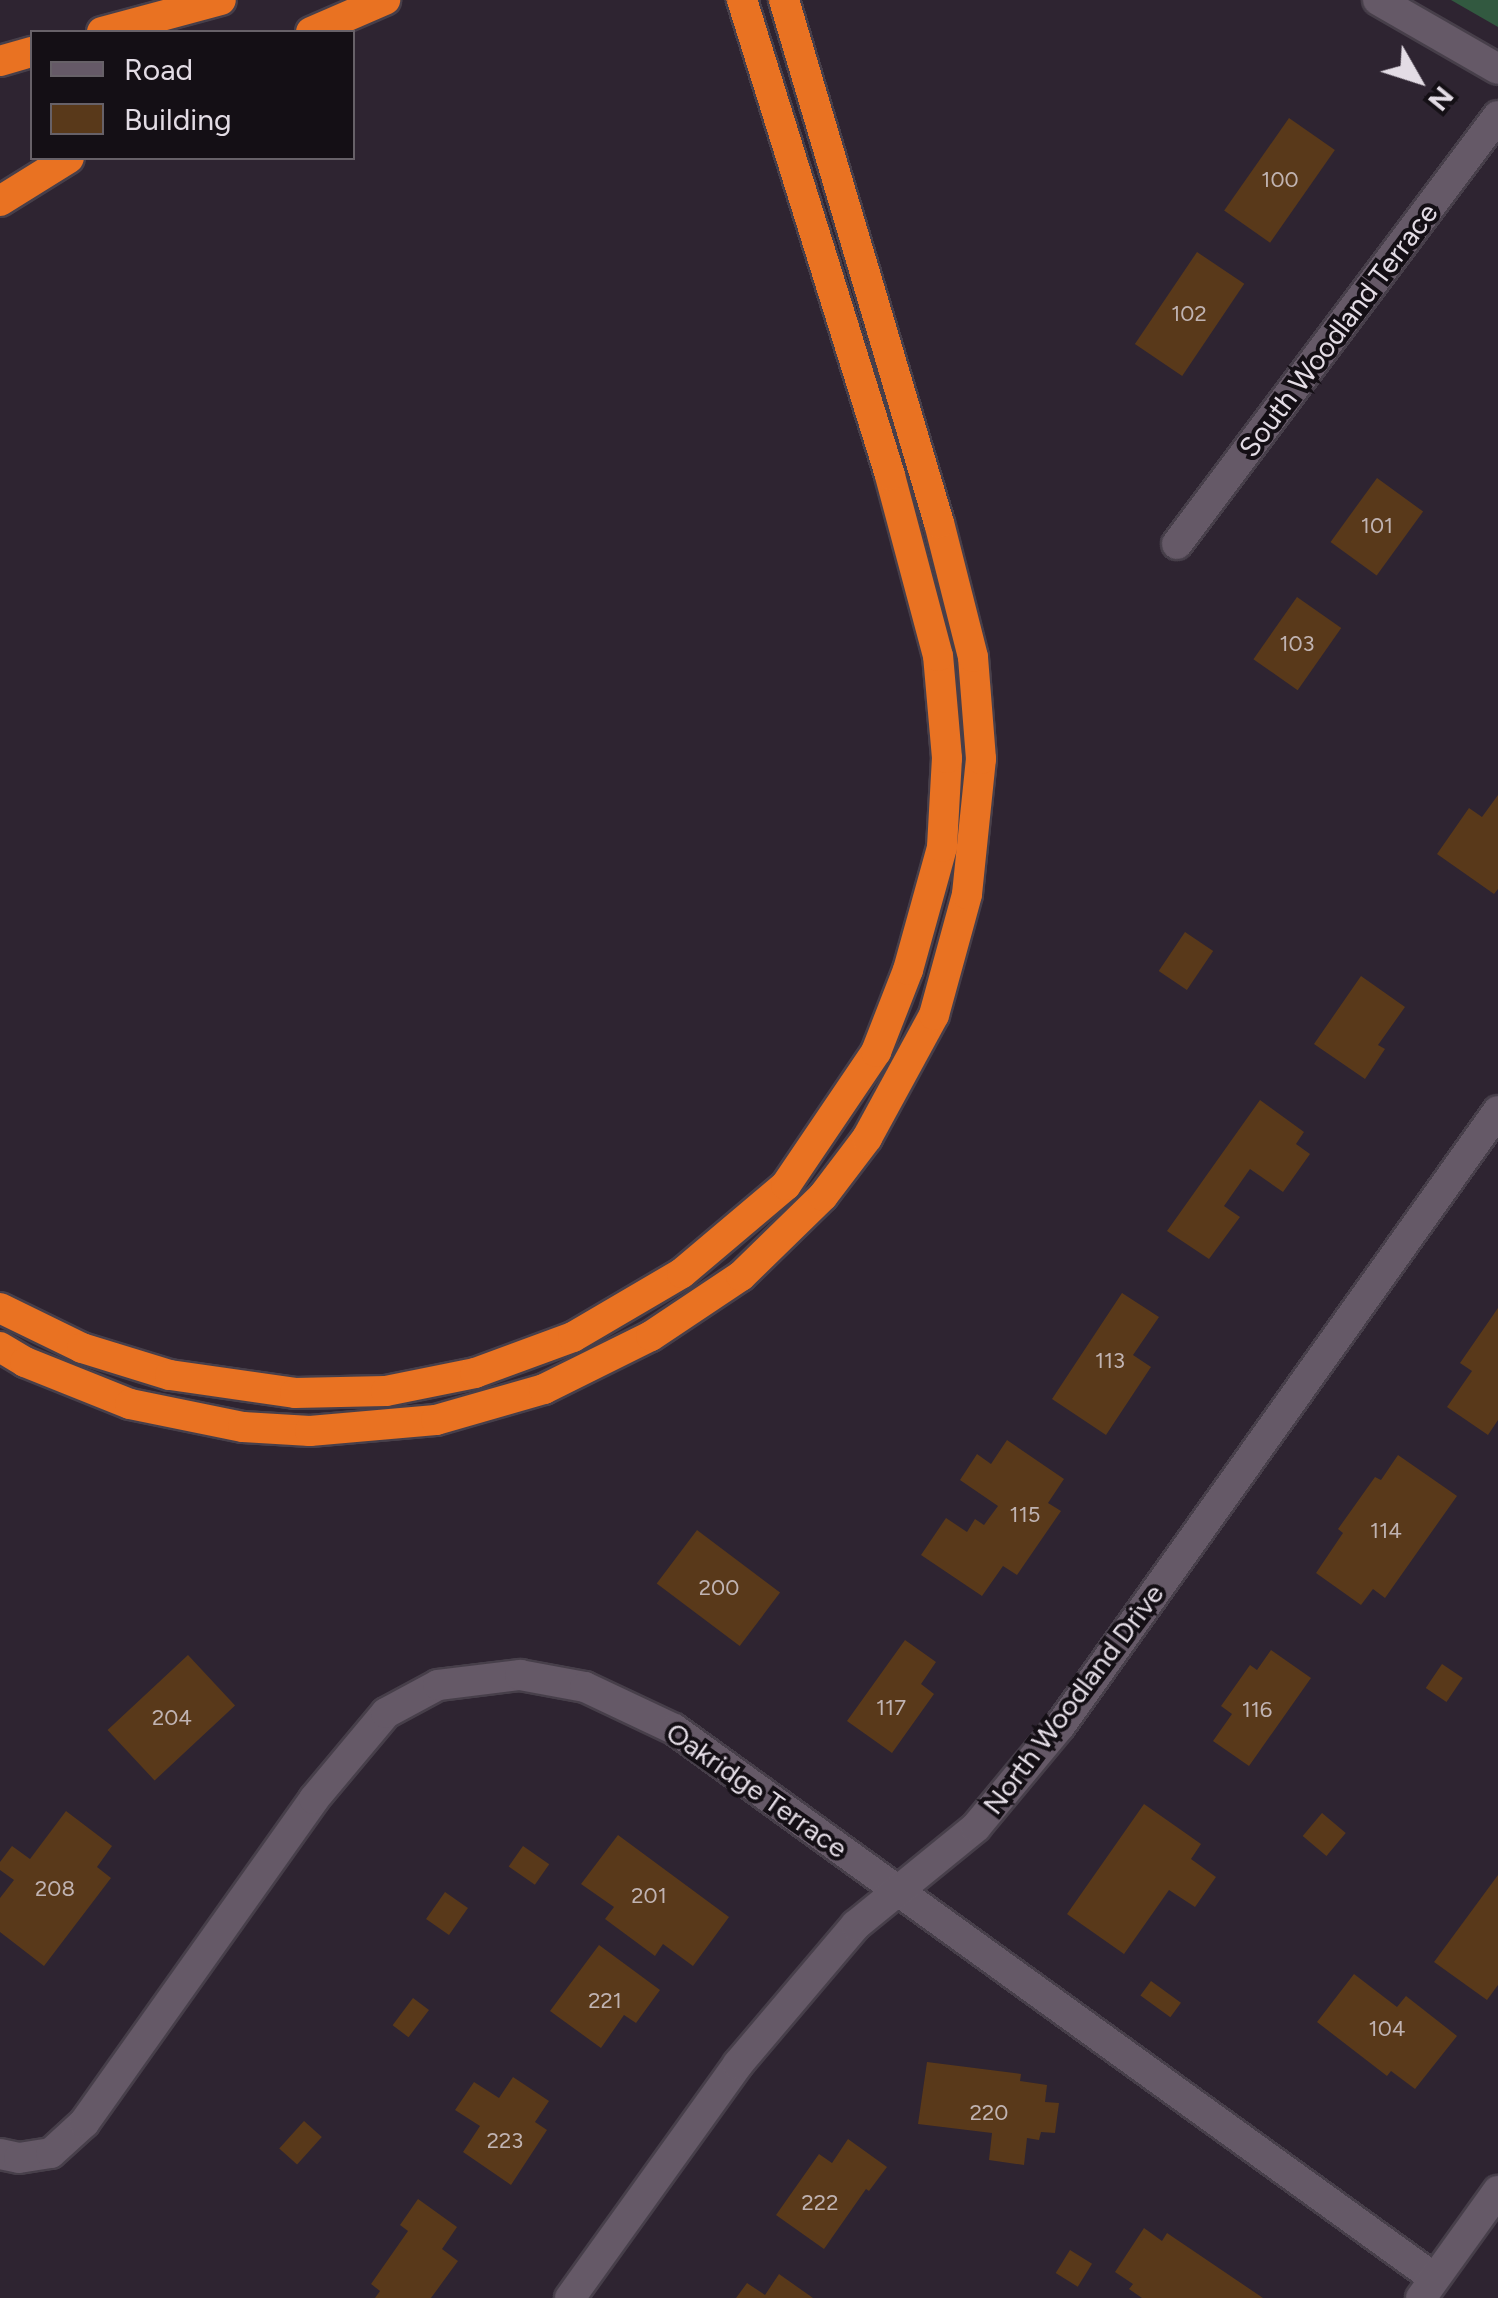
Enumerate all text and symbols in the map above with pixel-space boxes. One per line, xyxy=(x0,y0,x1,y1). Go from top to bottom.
legend xyxy=(30,30,355,160)
north arrow xyxy=(1368,30,1468,130)
text: Road xyxy=(124,51,193,88)
text: N xyxy=(1421,80,1461,118)
text: Building xyxy=(124,101,232,138)
house number: 100 xyxy=(1261,167,1299,193)
street label: South Woodland Terrace xyxy=(1232,197,1444,463)
house number: 102 xyxy=(1171,301,1207,327)
house number: 101 xyxy=(1361,513,1393,539)
house number: 103 xyxy=(1279,631,1315,657)
house number: 113 xyxy=(1095,1348,1125,1374)
house number: 115 xyxy=(1010,1502,1040,1528)
house number: 114 xyxy=(1370,1518,1402,1544)
house number: 200 xyxy=(699,1575,739,1601)
street label: North Woodland Drive xyxy=(976,1577,1170,1821)
house number: 117 xyxy=(876,1695,906,1721)
house number: 116 xyxy=(1242,1697,1272,1723)
house number: 204 xyxy=(152,1705,192,1731)
street label: Oakridge Terrace xyxy=(660,1715,854,1865)
house number: 208 xyxy=(35,1876,75,1902)
house number: 201 xyxy=(631,1883,667,1909)
house number: 221 xyxy=(588,1988,622,2014)
house number: 104 xyxy=(1369,2016,1405,2042)
house number: 220 xyxy=(970,2100,1008,2126)
house number: 223 xyxy=(487,2128,523,2154)
house number: 222 xyxy=(802,2190,838,2216)

